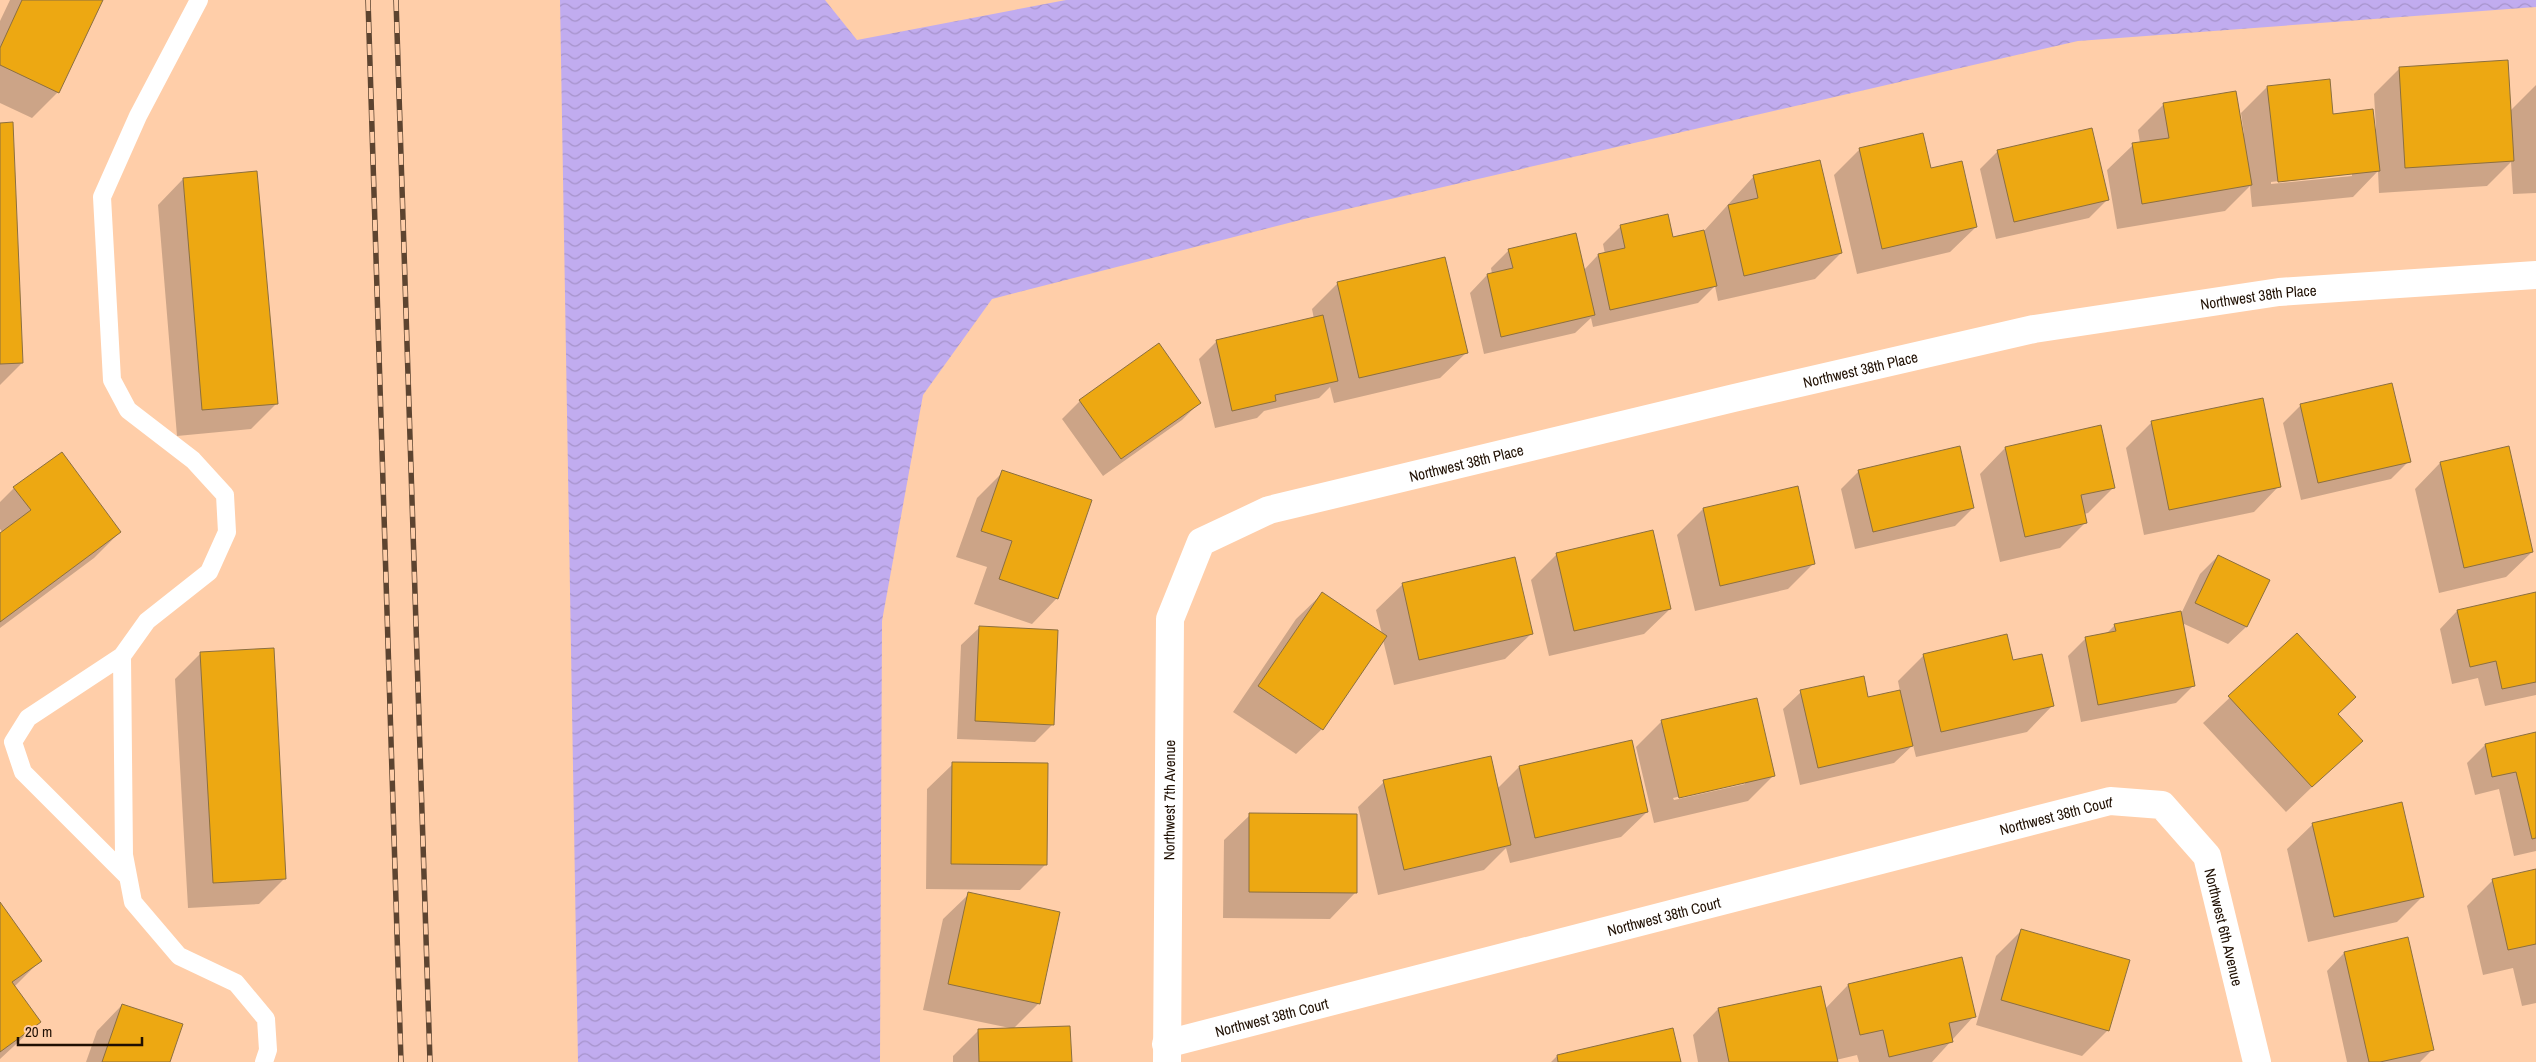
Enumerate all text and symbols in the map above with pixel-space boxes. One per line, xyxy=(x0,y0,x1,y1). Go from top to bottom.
street label: Northwest 38th Place xyxy=(2199,279,2317,314)
street label: Northwest 38th Place xyxy=(1801,346,1920,392)
street label: Northwest 38th Place xyxy=(1407,439,1526,486)
street label: Northwest 7th Avenue xyxy=(1158,740,1180,860)
street label: Northwest 38th Court xyxy=(1997,790,2114,840)
street label: Northwest 6th Avenue xyxy=(2200,866,2249,988)
street label: Northwest 38th Court xyxy=(1605,891,1723,941)
street label: Northwest 38th Court xyxy=(1213,992,1331,1041)
scale bar xyxy=(18,1014,141,1046)
text: 20 m xyxy=(25,1021,52,1042)

